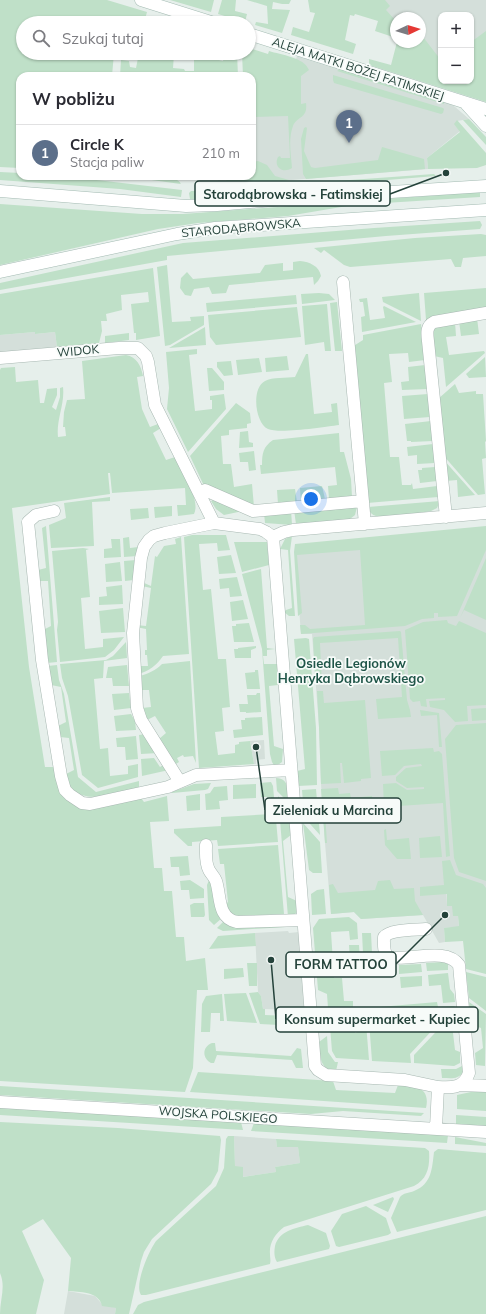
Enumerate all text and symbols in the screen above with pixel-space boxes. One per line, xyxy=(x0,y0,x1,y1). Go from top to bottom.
north arrow xyxy=(390,12,426,48)
map controls xyxy=(438,12,474,84)
button: + xyxy=(438,12,474,48)
search box xyxy=(16,16,256,60)
icon: search xyxy=(30,27,52,49)
text: Szukaj tutaj xyxy=(62,29,144,48)
street label: ALEJA MATKI BOŻEJ FATIMSKIEJ xyxy=(270,34,446,103)
button: − xyxy=(438,48,474,84)
text: W pobliżu xyxy=(32,88,115,109)
pin: 1 xyxy=(336,110,362,143)
text: Circle K xyxy=(70,135,124,154)
text: 1 xyxy=(41,145,49,161)
text: 210 m xyxy=(202,145,240,161)
text: Stacja paliw xyxy=(70,154,144,170)
callout: Starodąbrowska - Fatimskiej xyxy=(195,181,390,206)
text: Starodąbrowska - Fatimskiej xyxy=(203,186,383,202)
street label: STARODĄBROWSKA xyxy=(181,215,301,240)
street label: WIDOK xyxy=(56,341,100,360)
your location xyxy=(301,489,321,509)
district label: Osiedle Legionów Henryka Dąbrowskiego xyxy=(278,655,424,687)
callout: Zieleniak u Marcina xyxy=(265,798,401,823)
text: Zieleniak u Marcina xyxy=(273,802,393,818)
callout: FORM TATTOO xyxy=(286,952,396,977)
text: FORM TATTOO xyxy=(294,956,388,972)
callout: Konsum supermarket - Kupiec xyxy=(276,1007,478,1032)
text: Konsum supermarket - Kupiec xyxy=(284,1011,471,1027)
street label: WOJSKA POLSKIEGO xyxy=(158,1103,278,1126)

